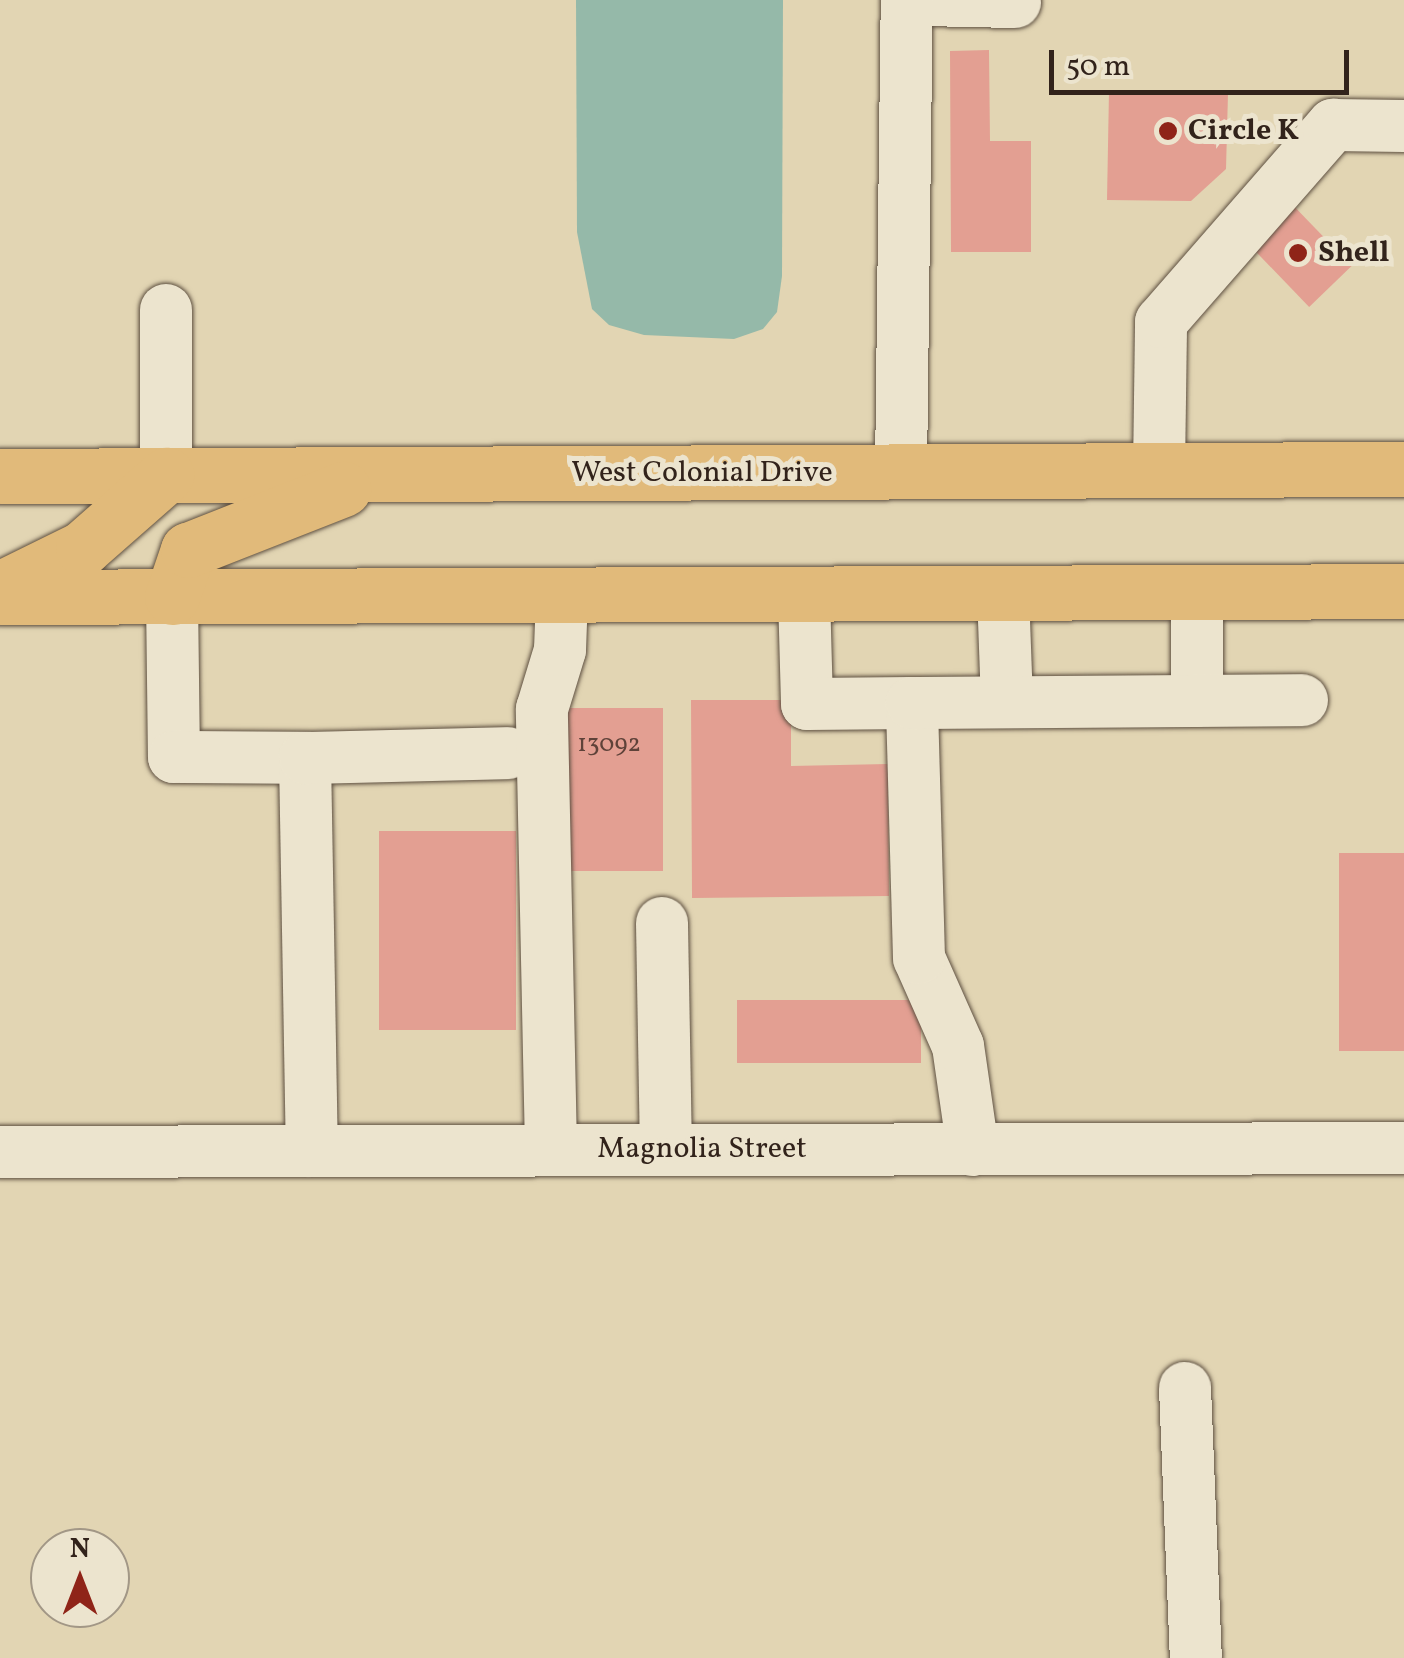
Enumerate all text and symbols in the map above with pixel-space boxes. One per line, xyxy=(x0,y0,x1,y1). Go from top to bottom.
scale bar xyxy=(1054,30,1354,92)
text: 50 m xyxy=(1066,46,1130,88)
place label: Circle K xyxy=(1188,113,1299,149)
marker: Circle K xyxy=(1157,120,1179,142)
place label: Shell xyxy=(1318,235,1390,271)
marker: Shell xyxy=(1287,242,1309,264)
street label: West Colonial Drive xyxy=(571,455,833,491)
house number: 13092 xyxy=(577,730,641,760)
street label: Magnolia Street xyxy=(597,1131,807,1167)
north arrow xyxy=(30,1528,130,1628)
text: N xyxy=(70,1530,90,1569)

